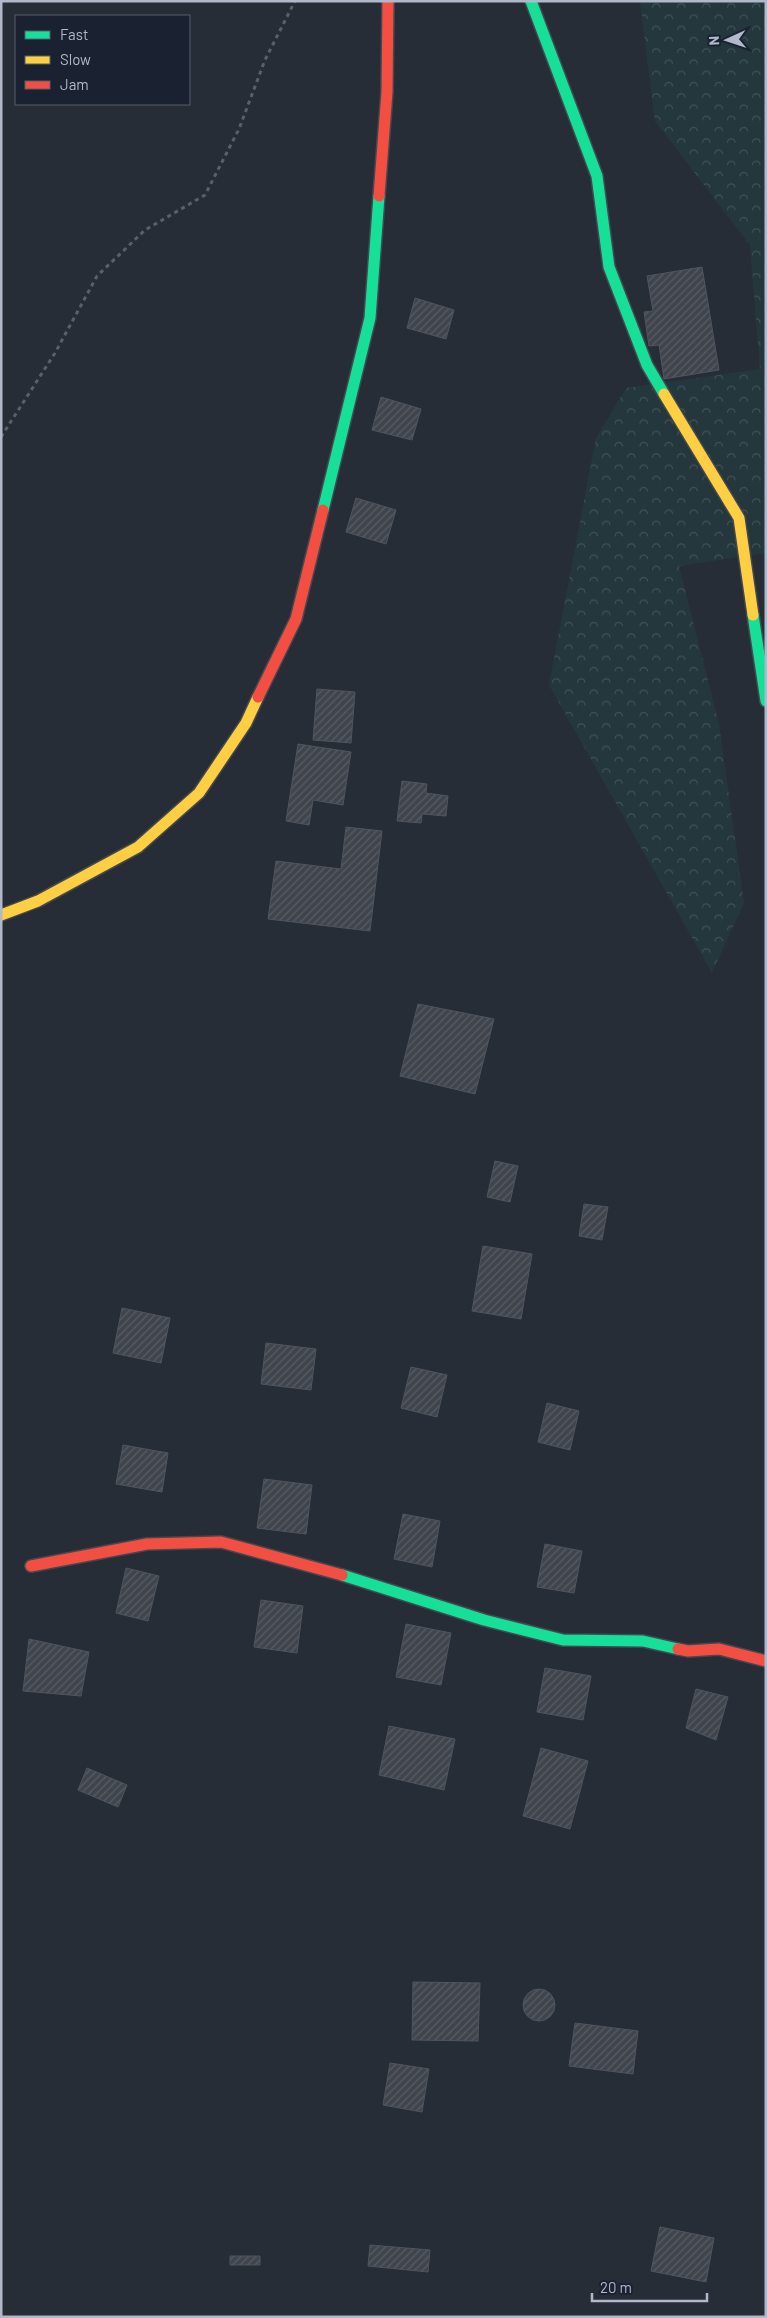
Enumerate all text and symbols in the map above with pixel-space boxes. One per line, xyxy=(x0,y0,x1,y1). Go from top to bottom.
legend xyxy=(15,15,190,105)
north arrow xyxy=(702,15,752,65)
text: Fast xyxy=(60,25,88,43)
text: N xyxy=(705,36,722,46)
text: Slow xyxy=(60,50,91,68)
text: Jam xyxy=(60,75,89,93)
scale bar xyxy=(592,2270,707,2302)
text: 20 m xyxy=(600,2278,632,2296)

